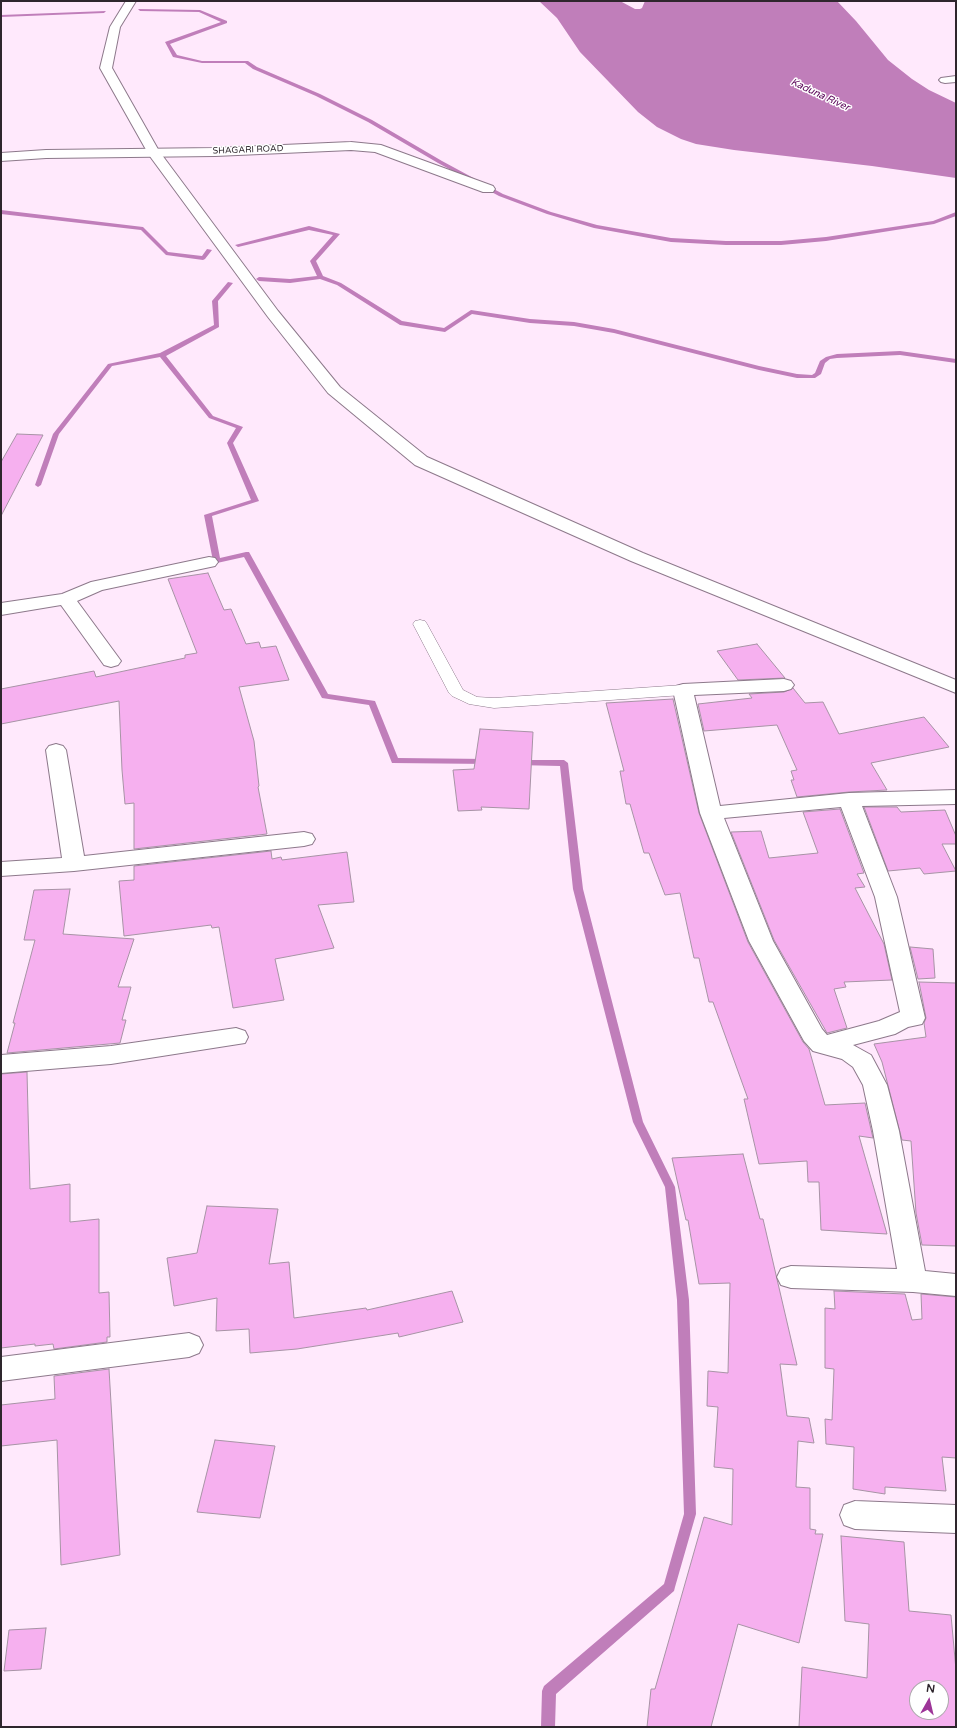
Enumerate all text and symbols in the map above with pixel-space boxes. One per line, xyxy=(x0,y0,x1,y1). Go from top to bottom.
water label: Kaduna River xyxy=(789,76,851,114)
street label: SHAGARI ROAD xyxy=(212,143,284,157)
north arrow xyxy=(909,1680,949,1720)
text: N xyxy=(925,1682,936,1696)

